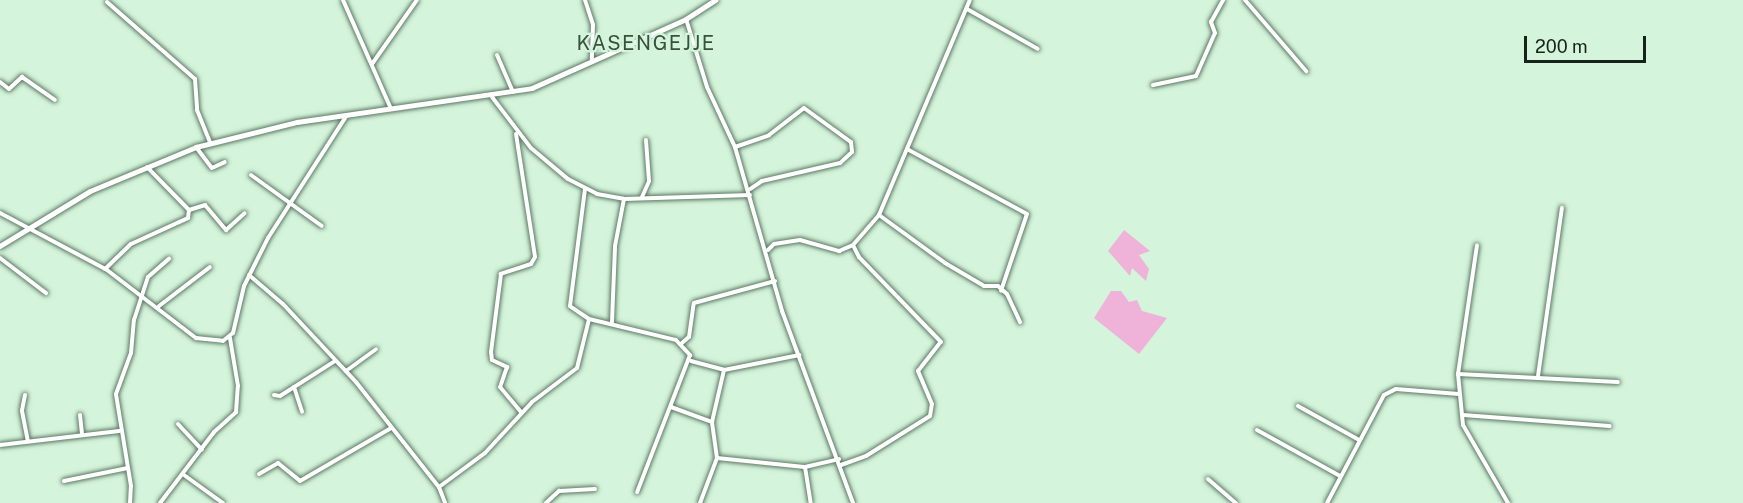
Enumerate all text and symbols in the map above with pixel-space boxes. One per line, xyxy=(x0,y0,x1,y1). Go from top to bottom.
scale bar xyxy=(1527,24,1648,62)
district label: KASENGEJJE xyxy=(576,31,716,55)
text: 200 m xyxy=(1535,36,1588,57)

